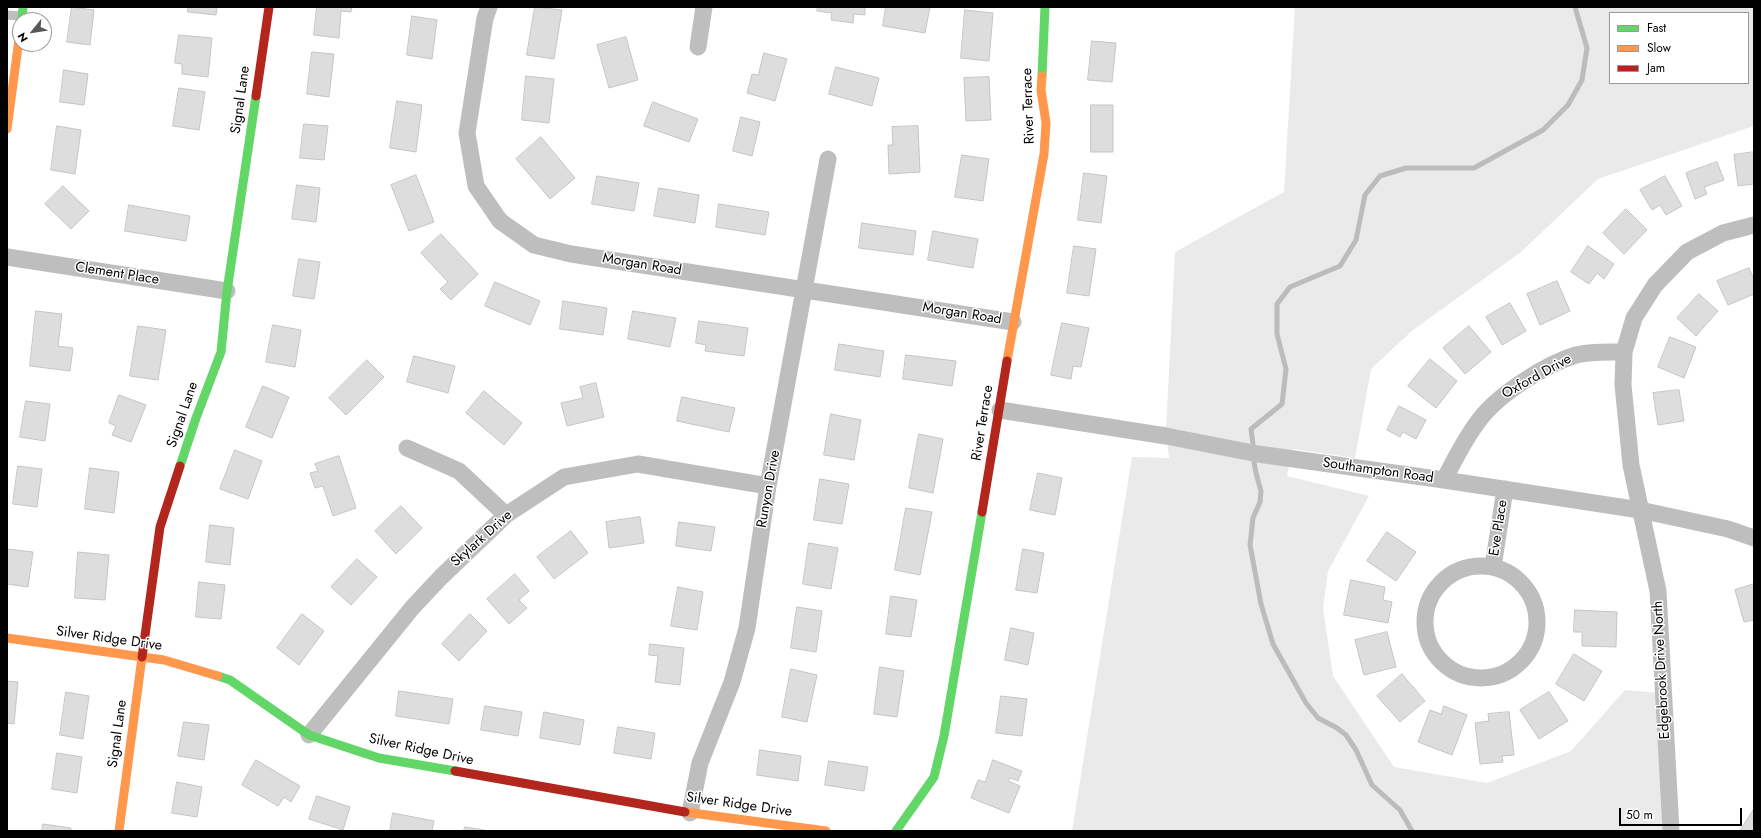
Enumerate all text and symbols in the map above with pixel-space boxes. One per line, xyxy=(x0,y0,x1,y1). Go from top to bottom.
north arrow xyxy=(12,12,52,52)
legend xyxy=(1609,12,1749,84)
text: Fast xyxy=(1647,19,1666,37)
text: N xyxy=(13,30,32,45)
text: Slow xyxy=(1647,39,1671,57)
text: Jam xyxy=(1647,59,1665,77)
street label: Signal Lane xyxy=(228,65,254,135)
street label: River Terrace xyxy=(1019,68,1039,144)
street label: Morgan Road xyxy=(601,250,683,280)
street label: Clement Place xyxy=(74,259,160,289)
street label: Morgan Road xyxy=(921,299,1003,329)
street label: Oxford Drive xyxy=(1499,351,1575,403)
street label: Signal Lane xyxy=(164,380,202,450)
street label: River Terrace xyxy=(969,384,997,462)
street label: Runyon Drive xyxy=(754,449,784,529)
street label: Southampton Road xyxy=(1321,455,1435,487)
street label: Eve Place xyxy=(1486,499,1512,557)
street label: Skylark Drive xyxy=(448,507,516,571)
street label: Edgebrook Drive North xyxy=(1650,600,1674,740)
street label: Silver Ridge Drive xyxy=(55,623,163,655)
street label: Signal Lane xyxy=(105,699,131,769)
street label: Silver Ridge Drive xyxy=(367,731,475,769)
street label: Silver Ridge Drive xyxy=(685,789,793,821)
scale bar xyxy=(1621,800,1744,826)
text: 50 m xyxy=(1626,806,1653,824)

